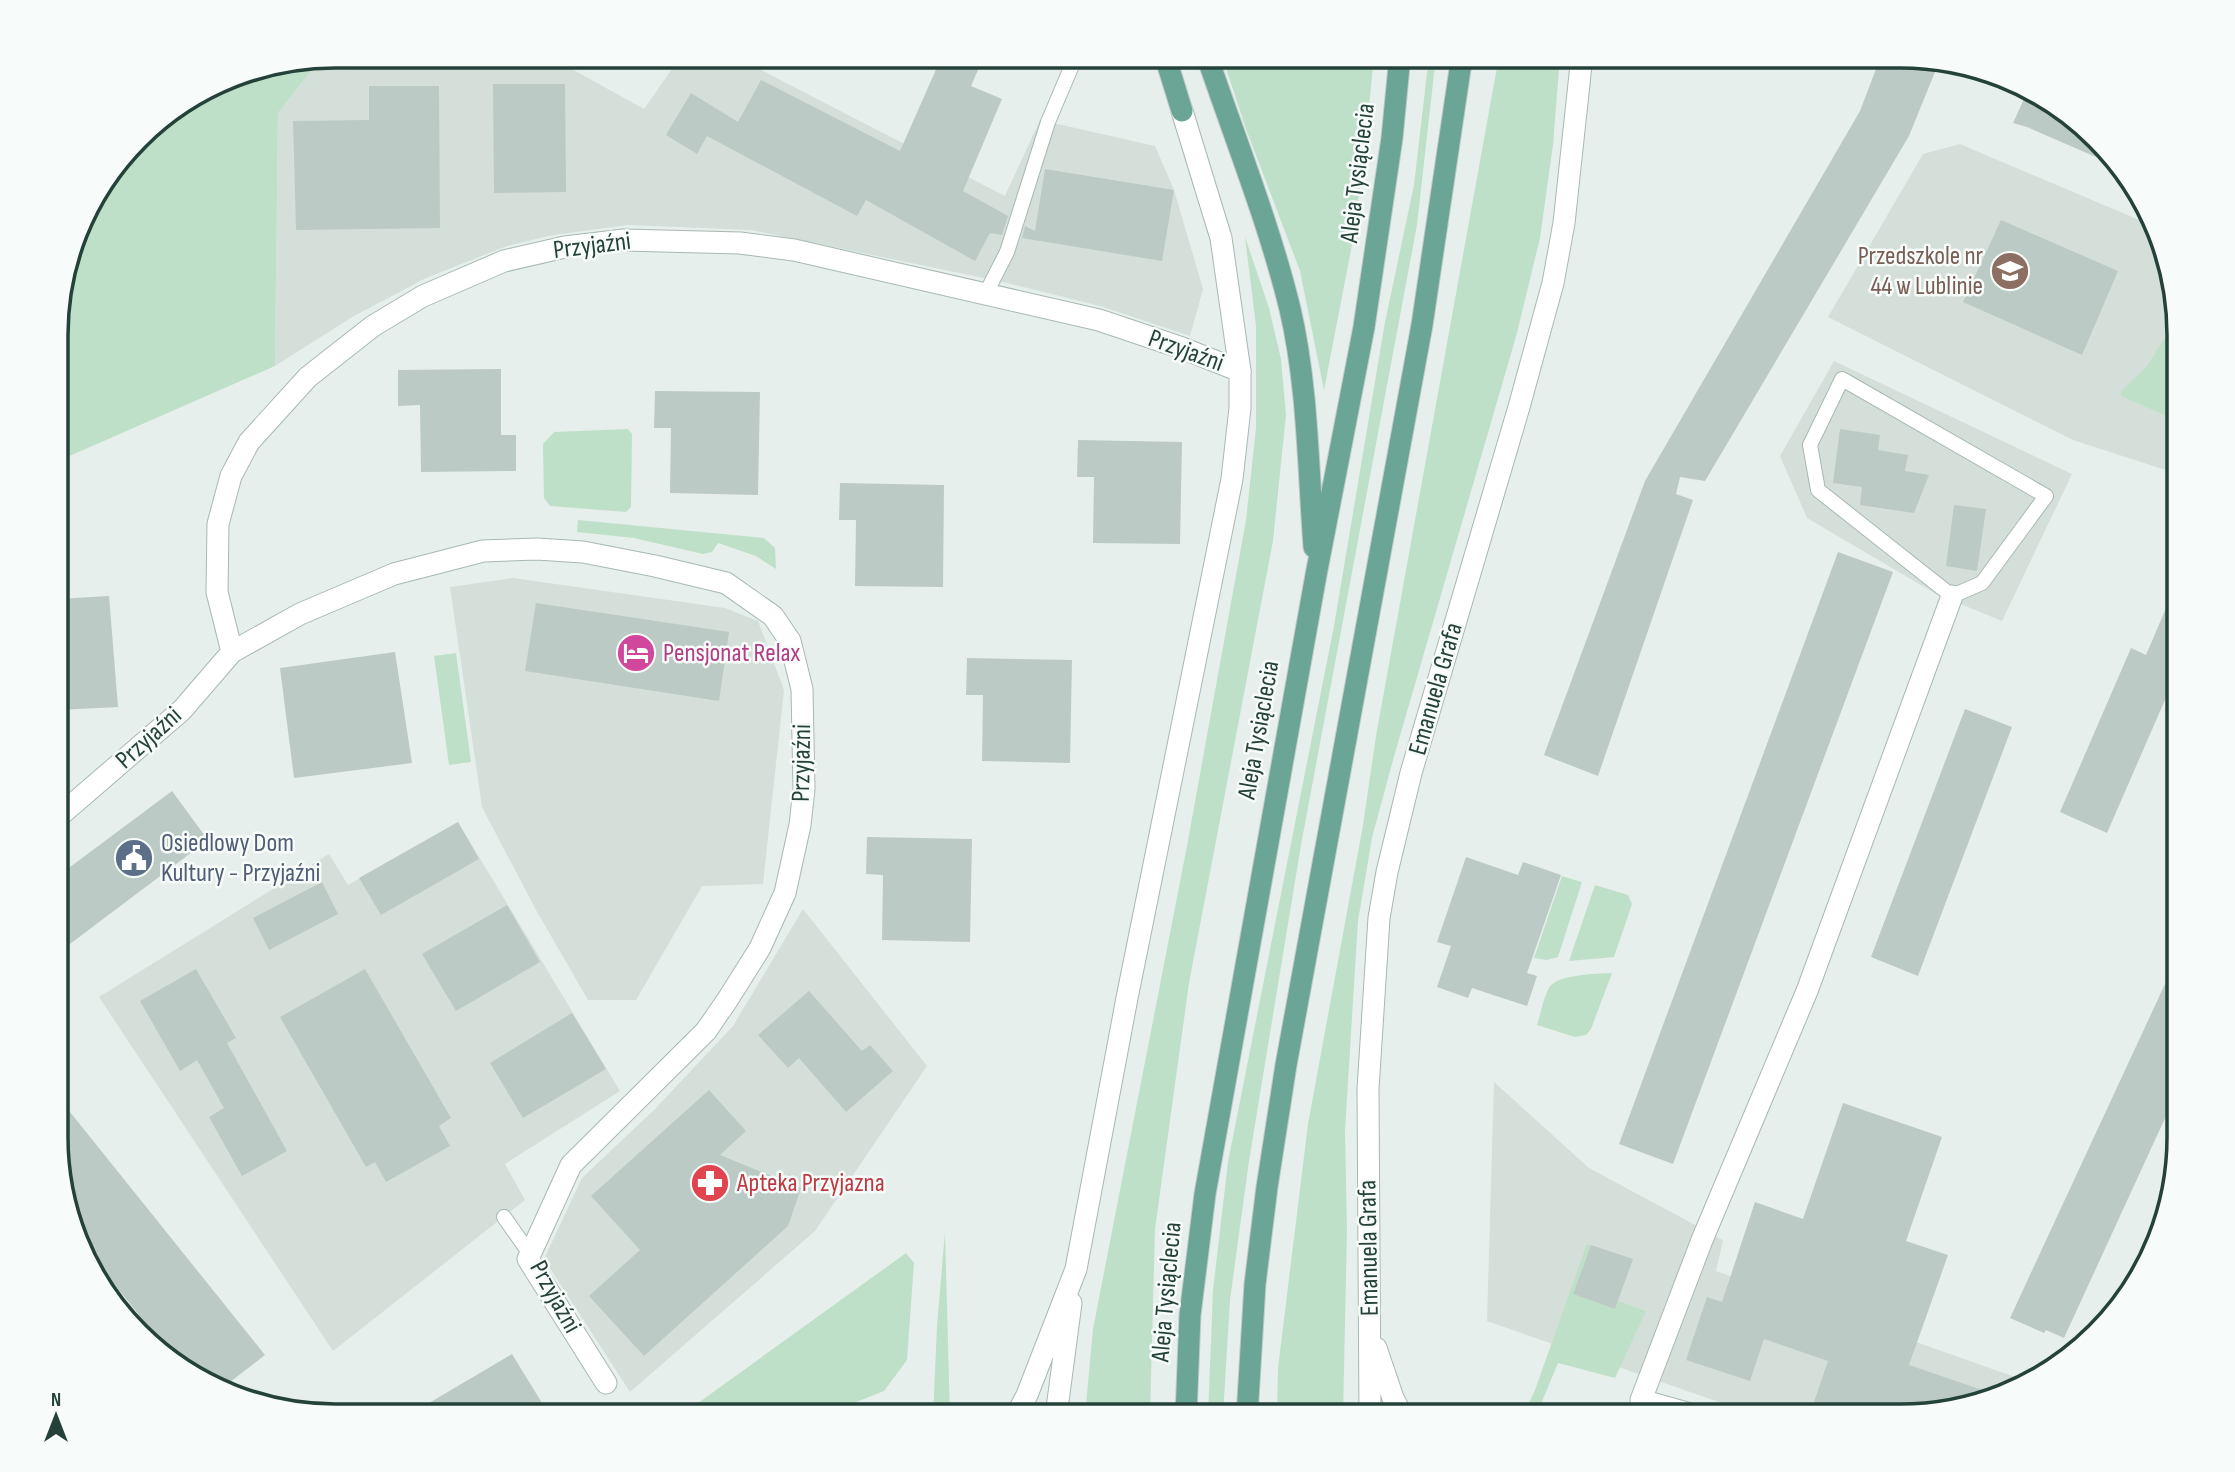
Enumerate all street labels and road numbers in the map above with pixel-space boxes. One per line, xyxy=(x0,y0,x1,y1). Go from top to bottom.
street label: Aleja Tysiąclecia xyxy=(1334,102,1382,245)
street label: Przyjaźni xyxy=(551,226,633,266)
street label: Przyjaźni xyxy=(1144,323,1228,379)
street label: Emanuela Grafa xyxy=(1402,619,1470,759)
street label: Aleja Tysiąclecia xyxy=(1231,658,1286,803)
street label: Przyjaźni xyxy=(110,700,188,776)
street label: Przyjaźni xyxy=(786,724,818,802)
street label: Emanuela Grafa xyxy=(1352,1180,1386,1316)
street label: Aleja Tysiąclecia xyxy=(1145,1221,1189,1364)
street label: Przyjaźni xyxy=(523,1255,587,1339)

